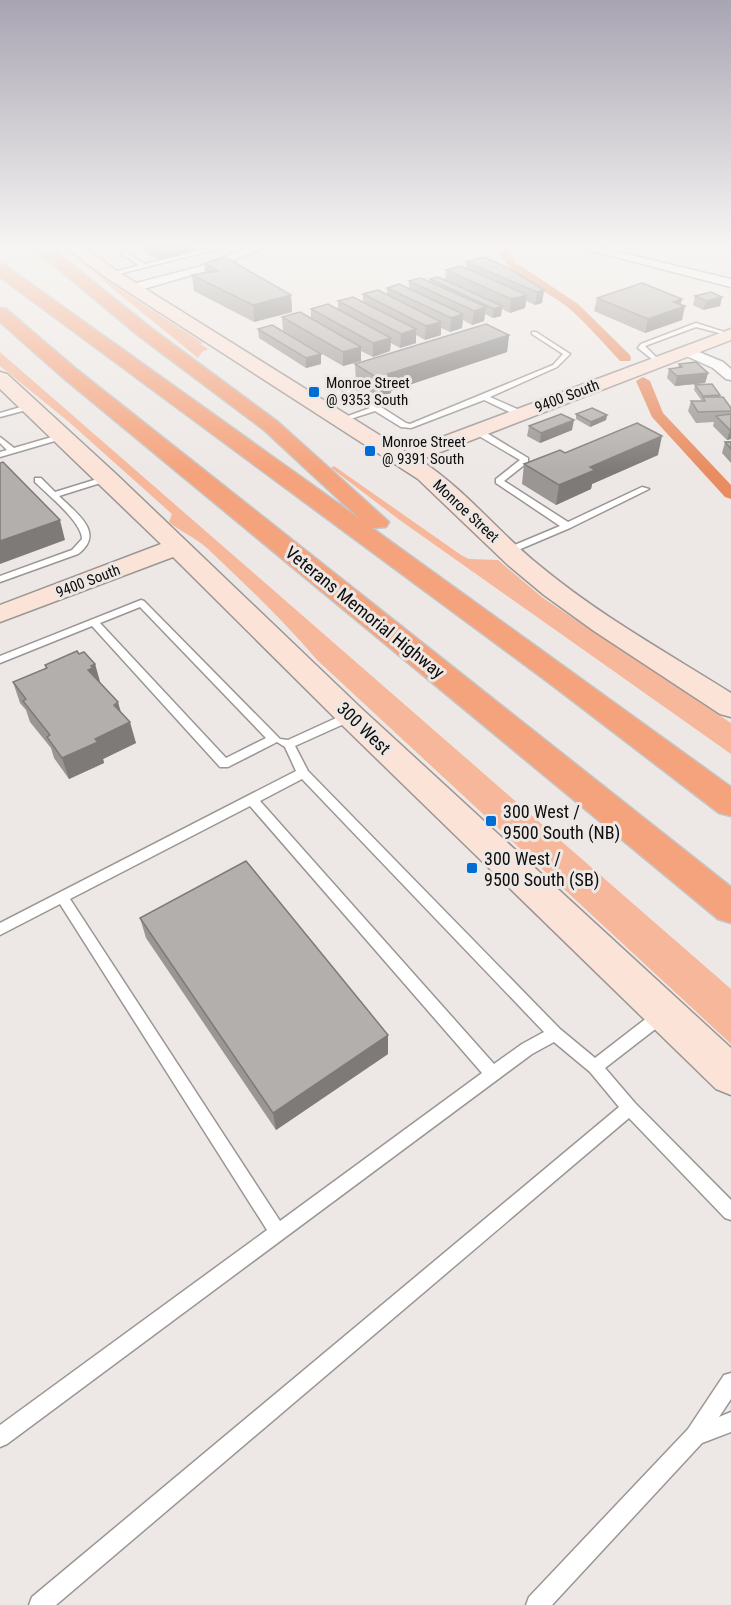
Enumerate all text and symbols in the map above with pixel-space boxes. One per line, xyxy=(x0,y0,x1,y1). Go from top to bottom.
place label: Monroe Street @ 9353 South xyxy=(326,374,410,409)
street label: 9400 South xyxy=(532,376,602,416)
marker: Monroe Street @ 9353 South xyxy=(307,385,321,399)
place label: Monroe Street @ 9391 South xyxy=(382,433,466,468)
marker: Monroe Street @ 9391 South xyxy=(363,444,377,458)
street label: Monroe Street xyxy=(429,476,503,546)
street label: Veterans Memorial Highway xyxy=(281,541,449,683)
street label: 9400 South xyxy=(53,561,123,601)
street label: 300 West xyxy=(333,697,395,759)
place label: 300 West / 9500 South (NB) xyxy=(503,801,620,844)
marker: 300 West / 9500 South (NB) xyxy=(484,814,498,828)
place label: 300 West / 9500 South (SB) xyxy=(484,848,599,891)
marker: 300 West / 9500 South (SB) xyxy=(465,861,479,875)

